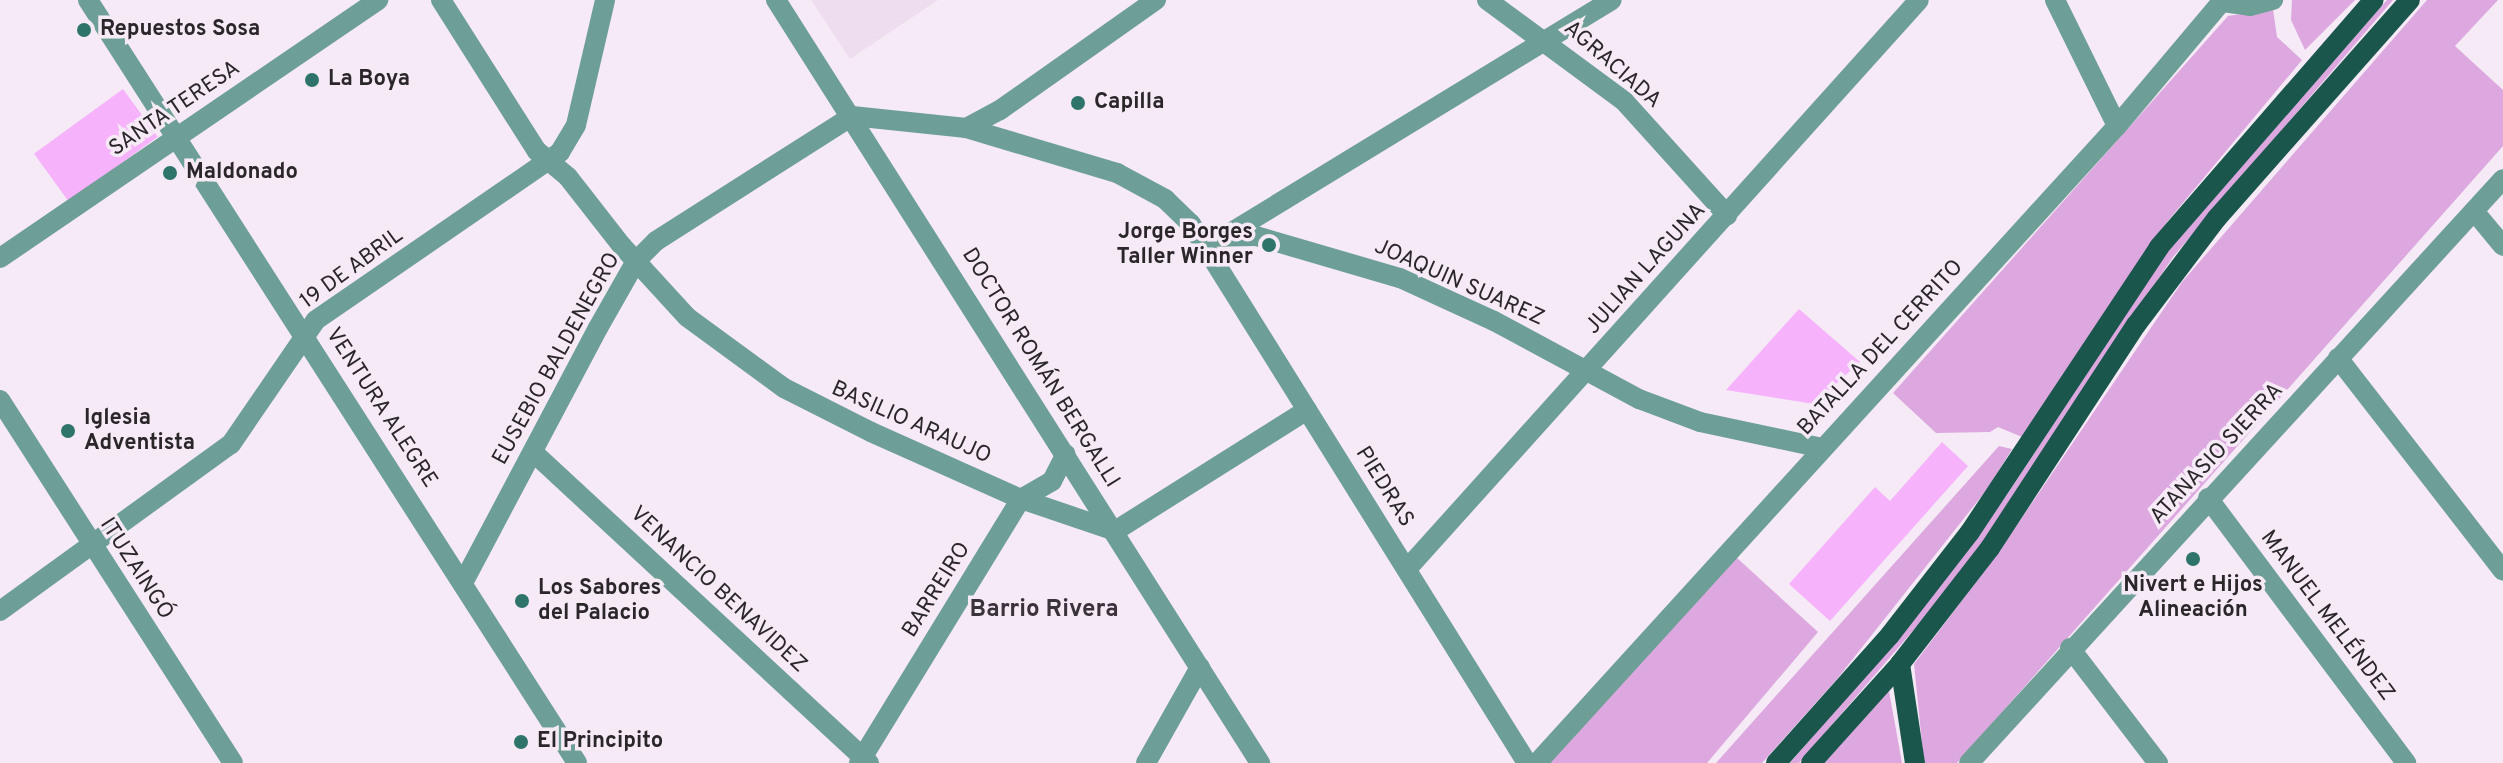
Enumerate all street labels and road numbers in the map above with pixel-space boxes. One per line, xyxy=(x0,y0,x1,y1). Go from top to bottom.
street label: AGRACIADA xyxy=(1558,16,1666,114)
street label: SANTA TERESA xyxy=(104,55,246,163)
street label: JULIAN LAGUNA xyxy=(1580,198,1712,340)
street label: 19 DE ABRIL xyxy=(295,223,409,315)
street label: JOAQUIN SUAREZ xyxy=(1370,234,1548,332)
street label: DOCTOR ROMÁN BERGALLI xyxy=(955,243,1125,493)
street label: EUSEBIO BALDENEGRO xyxy=(488,248,626,470)
street label: BATALLA DEL CERRITO xyxy=(1792,254,1970,442)
street label: VENTURA ALEGRE xyxy=(319,322,443,494)
street label: BASILIO ARAUJO xyxy=(827,376,995,470)
street label: ATANASIO SIERRA xyxy=(2145,378,2289,530)
street label: PIEDRAS xyxy=(1349,442,1419,532)
street label: VENANCIO BENAVIDEZ xyxy=(624,501,812,679)
street label: ITUZAINGÓ xyxy=(93,513,179,625)
street label: MANUEL MELÉNDEZ xyxy=(2254,525,2400,707)
street label: BARREIRO xyxy=(897,537,977,643)

